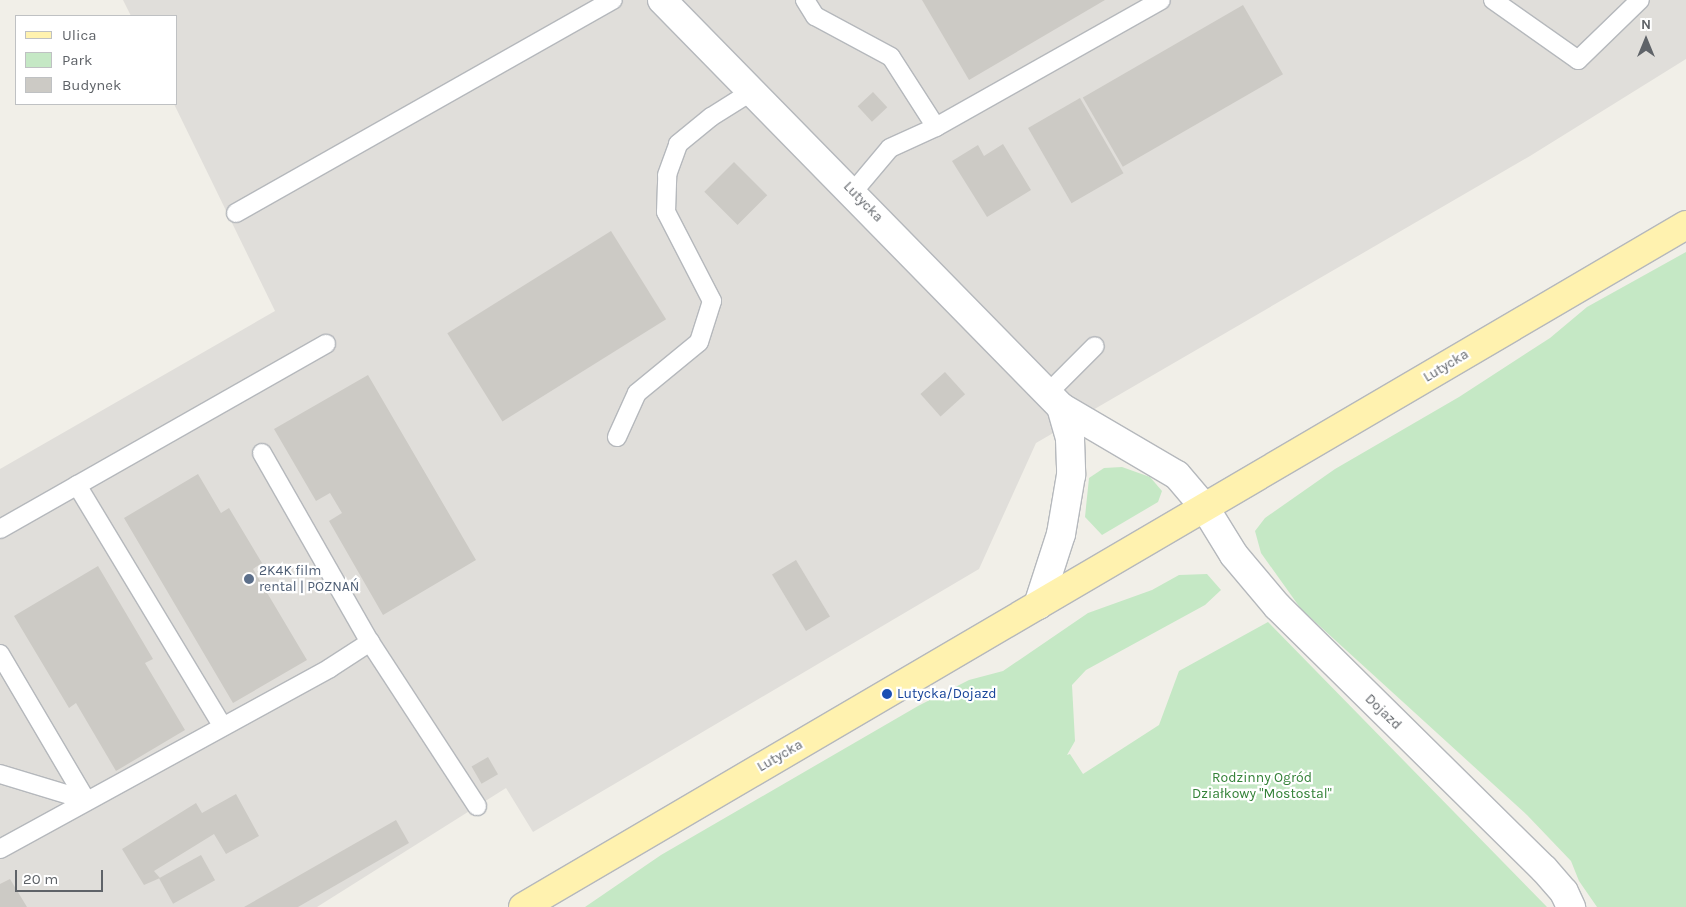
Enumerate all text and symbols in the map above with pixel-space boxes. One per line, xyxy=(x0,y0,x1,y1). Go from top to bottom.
legend xyxy=(15,15,178,105)
north arrow xyxy=(1621,15,1671,65)
text: N xyxy=(1641,16,1651,33)
text: Ulica xyxy=(62,26,96,44)
text: Park xyxy=(62,51,92,69)
text: Budynek xyxy=(62,76,121,94)
street label: Lutycka xyxy=(840,178,886,226)
street label: Lutycka xyxy=(1420,346,1472,386)
place label: 2K4K film rental | POZNAŃ xyxy=(259,563,359,596)
marker: 2K4K film rental | POZNAŃ xyxy=(243,573,255,585)
place label: Lutycka/Dojazd xyxy=(897,686,997,702)
marker: Lutycka/Dojazd xyxy=(881,688,893,700)
street label: Dojazd xyxy=(1361,691,1405,733)
street label: Lutycka xyxy=(754,736,806,776)
park label: Rodzinny Ogród Działkowy "Mostostal" xyxy=(1192,770,1332,802)
scale bar xyxy=(18,860,105,892)
text: 20 m xyxy=(23,870,58,888)

